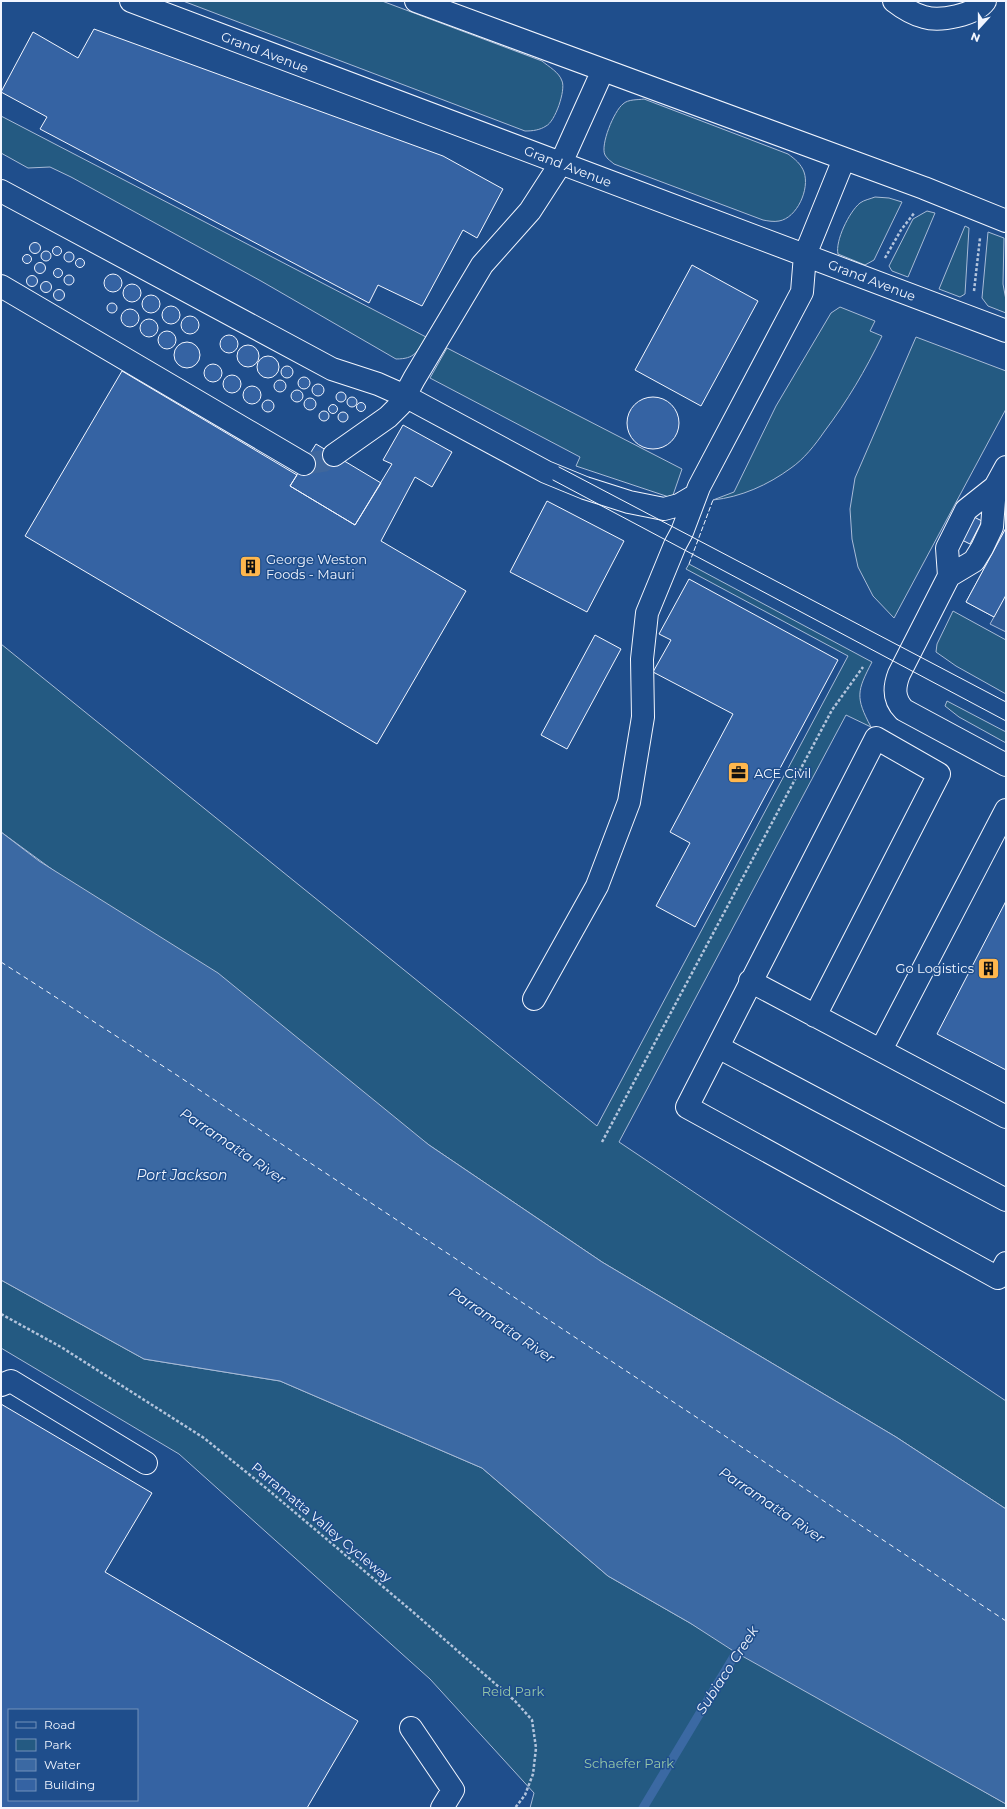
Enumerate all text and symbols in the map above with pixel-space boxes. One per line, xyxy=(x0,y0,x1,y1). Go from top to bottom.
north arrow xyxy=(959,8,999,48)
street label: Grand Avenue xyxy=(219,28,311,76)
text: N xyxy=(969,29,982,45)
street label: Grand Avenue xyxy=(522,142,614,190)
street label: Grand Avenue xyxy=(826,256,918,304)
place label: George Weston Foods - Mauri xyxy=(266,551,367,582)
building icon: George Weston Foods - Mauri xyxy=(237,553,263,579)
office icon: ACE Civil xyxy=(726,760,752,786)
place label: ACE Civil xyxy=(754,765,811,781)
building icon: Go Logistics xyxy=(976,955,1002,981)
place label: Go Logistics xyxy=(896,960,974,976)
water label: Parramatta River xyxy=(177,1104,290,1188)
water label: Port Jackson xyxy=(136,1166,228,1184)
water label: Parramatta River xyxy=(446,1283,559,1367)
street label: Parramatta Valley Cycleway xyxy=(249,1459,396,1586)
water label: Parramatta River xyxy=(716,1463,829,1547)
water label: Subiaco Creek xyxy=(692,1622,763,1718)
park label: Reid Park xyxy=(482,1683,545,1699)
legend xyxy=(8,1709,138,1801)
text: Road xyxy=(44,1717,75,1732)
text: Park xyxy=(44,1737,72,1752)
park label: Schaefer Park xyxy=(584,1755,674,1771)
text: Water xyxy=(44,1757,81,1772)
text: Building xyxy=(44,1777,95,1792)

